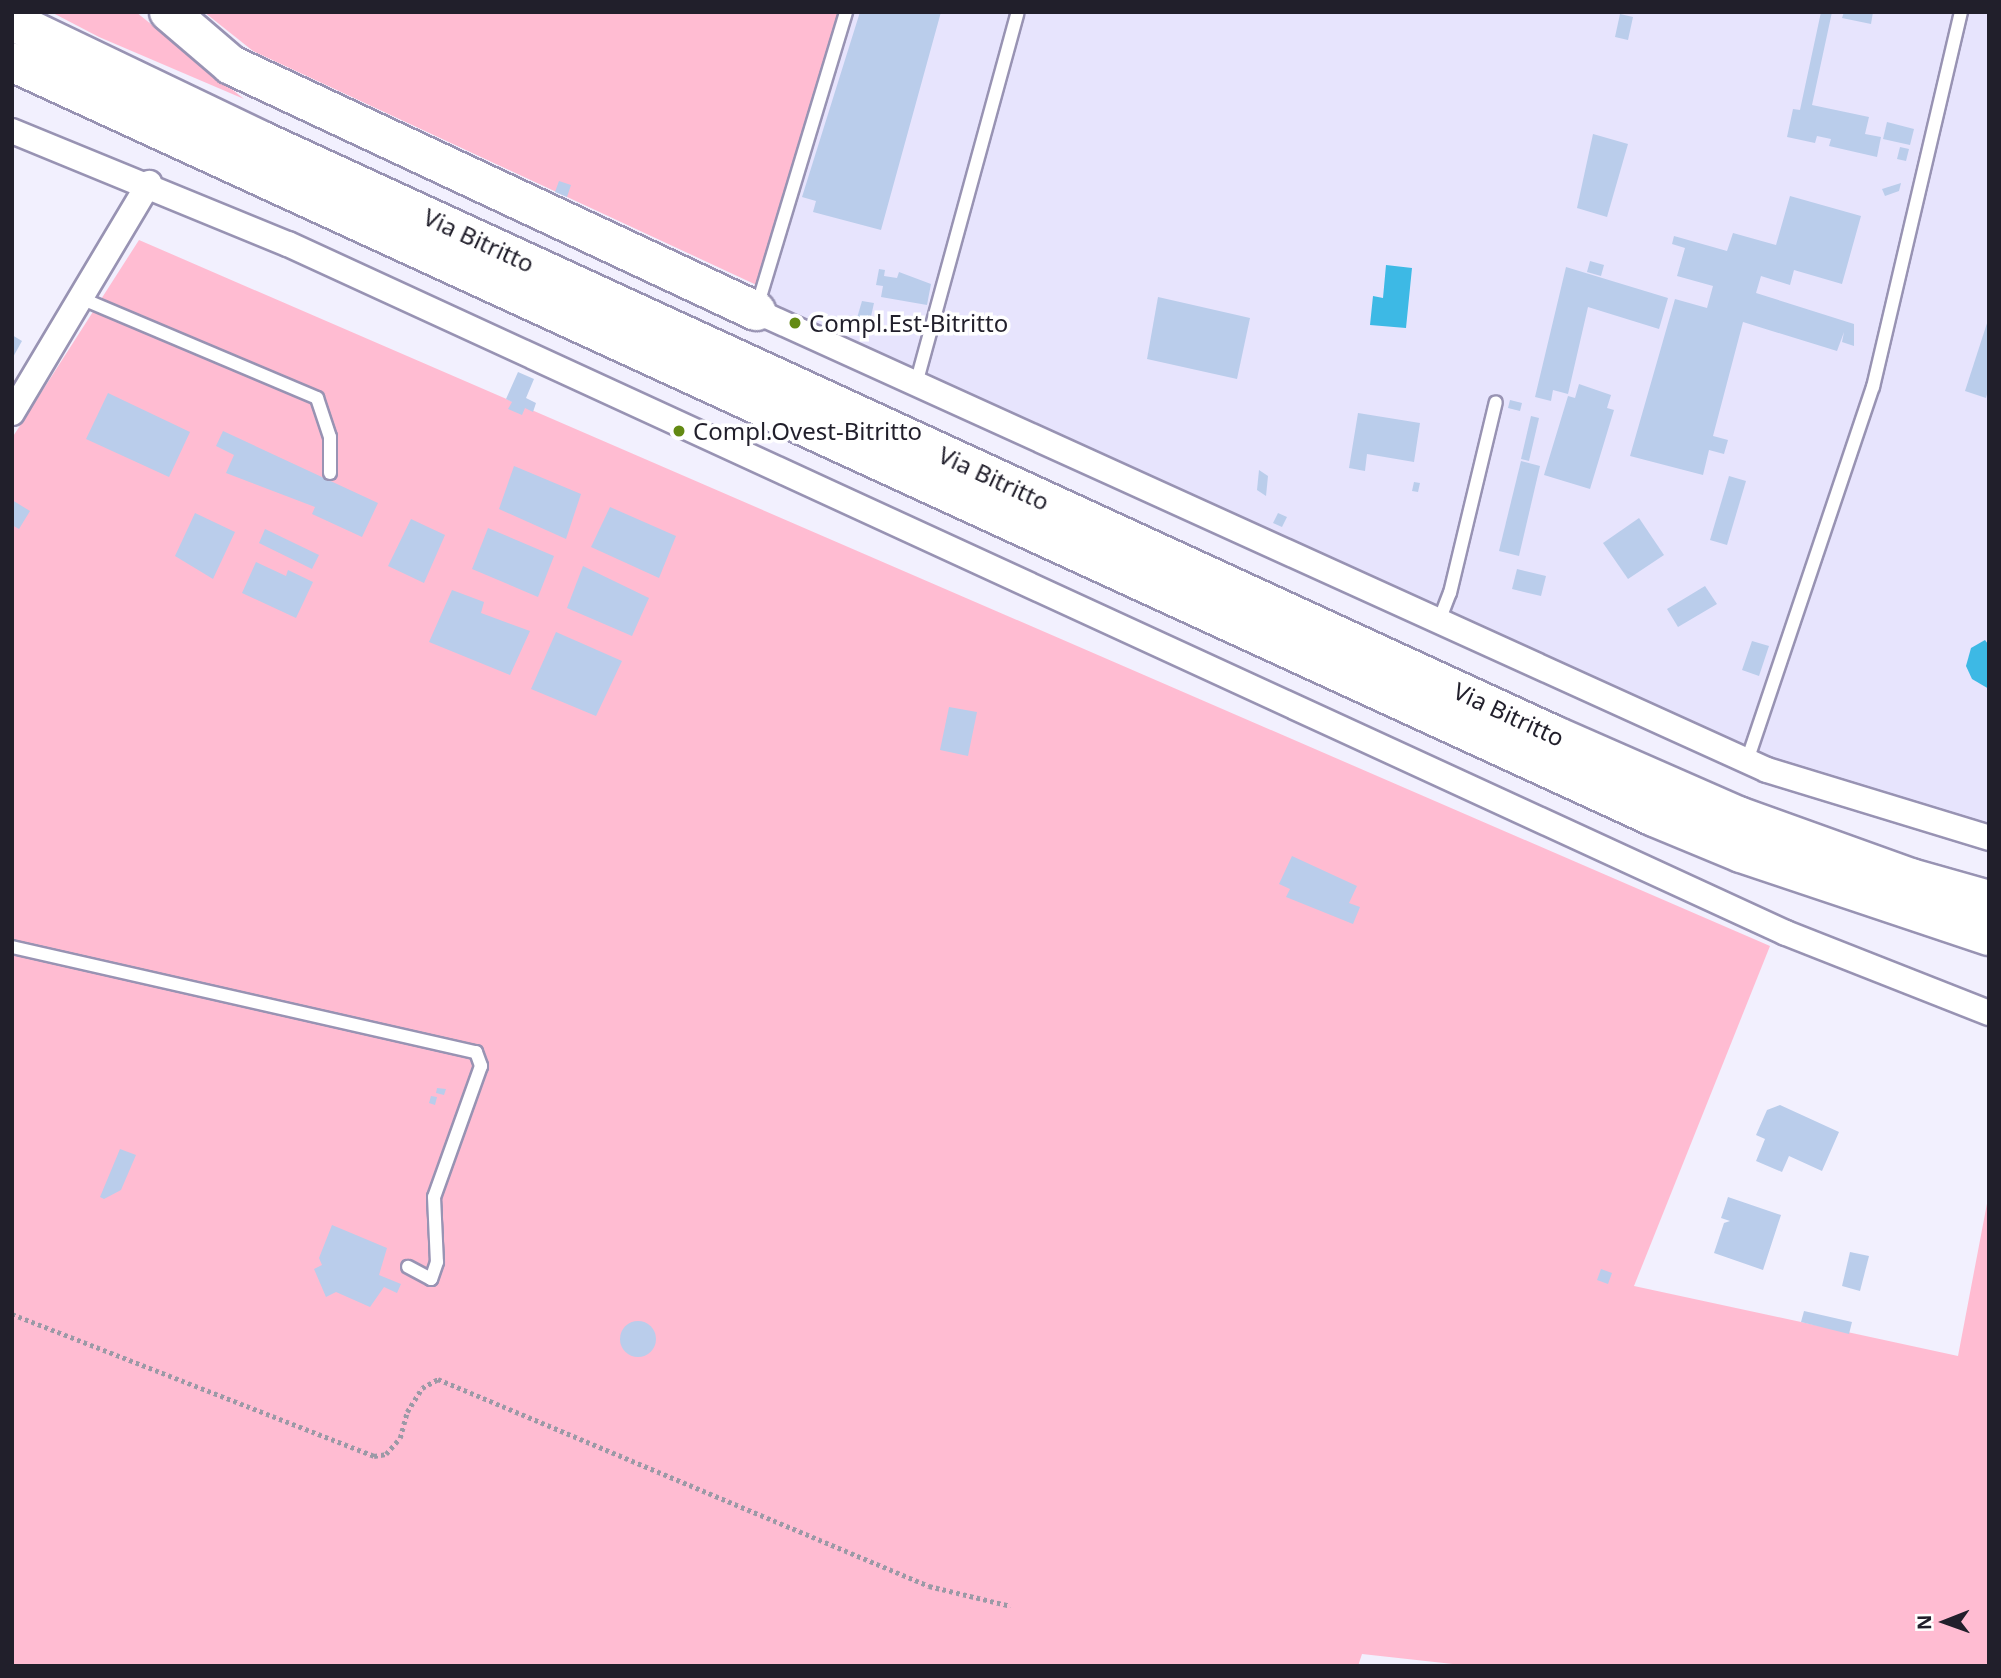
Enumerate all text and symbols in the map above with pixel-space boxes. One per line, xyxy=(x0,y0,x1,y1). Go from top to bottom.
street label: Via Bitritto xyxy=(419,202,539,278)
place label: Compl.Est-Bitritto xyxy=(809,309,1008,337)
marker: Compl.Est-Bitritto xyxy=(787,315,803,331)
place label: Compl.Ovest-Bitritto xyxy=(693,417,922,445)
marker: Compl.Ovest-Bitritto xyxy=(671,423,687,439)
street label: Via Bitritto xyxy=(934,440,1054,516)
street label: Via Bitritto xyxy=(1449,676,1569,752)
north arrow xyxy=(1910,1587,1980,1657)
text: N xyxy=(1911,1614,1937,1630)

